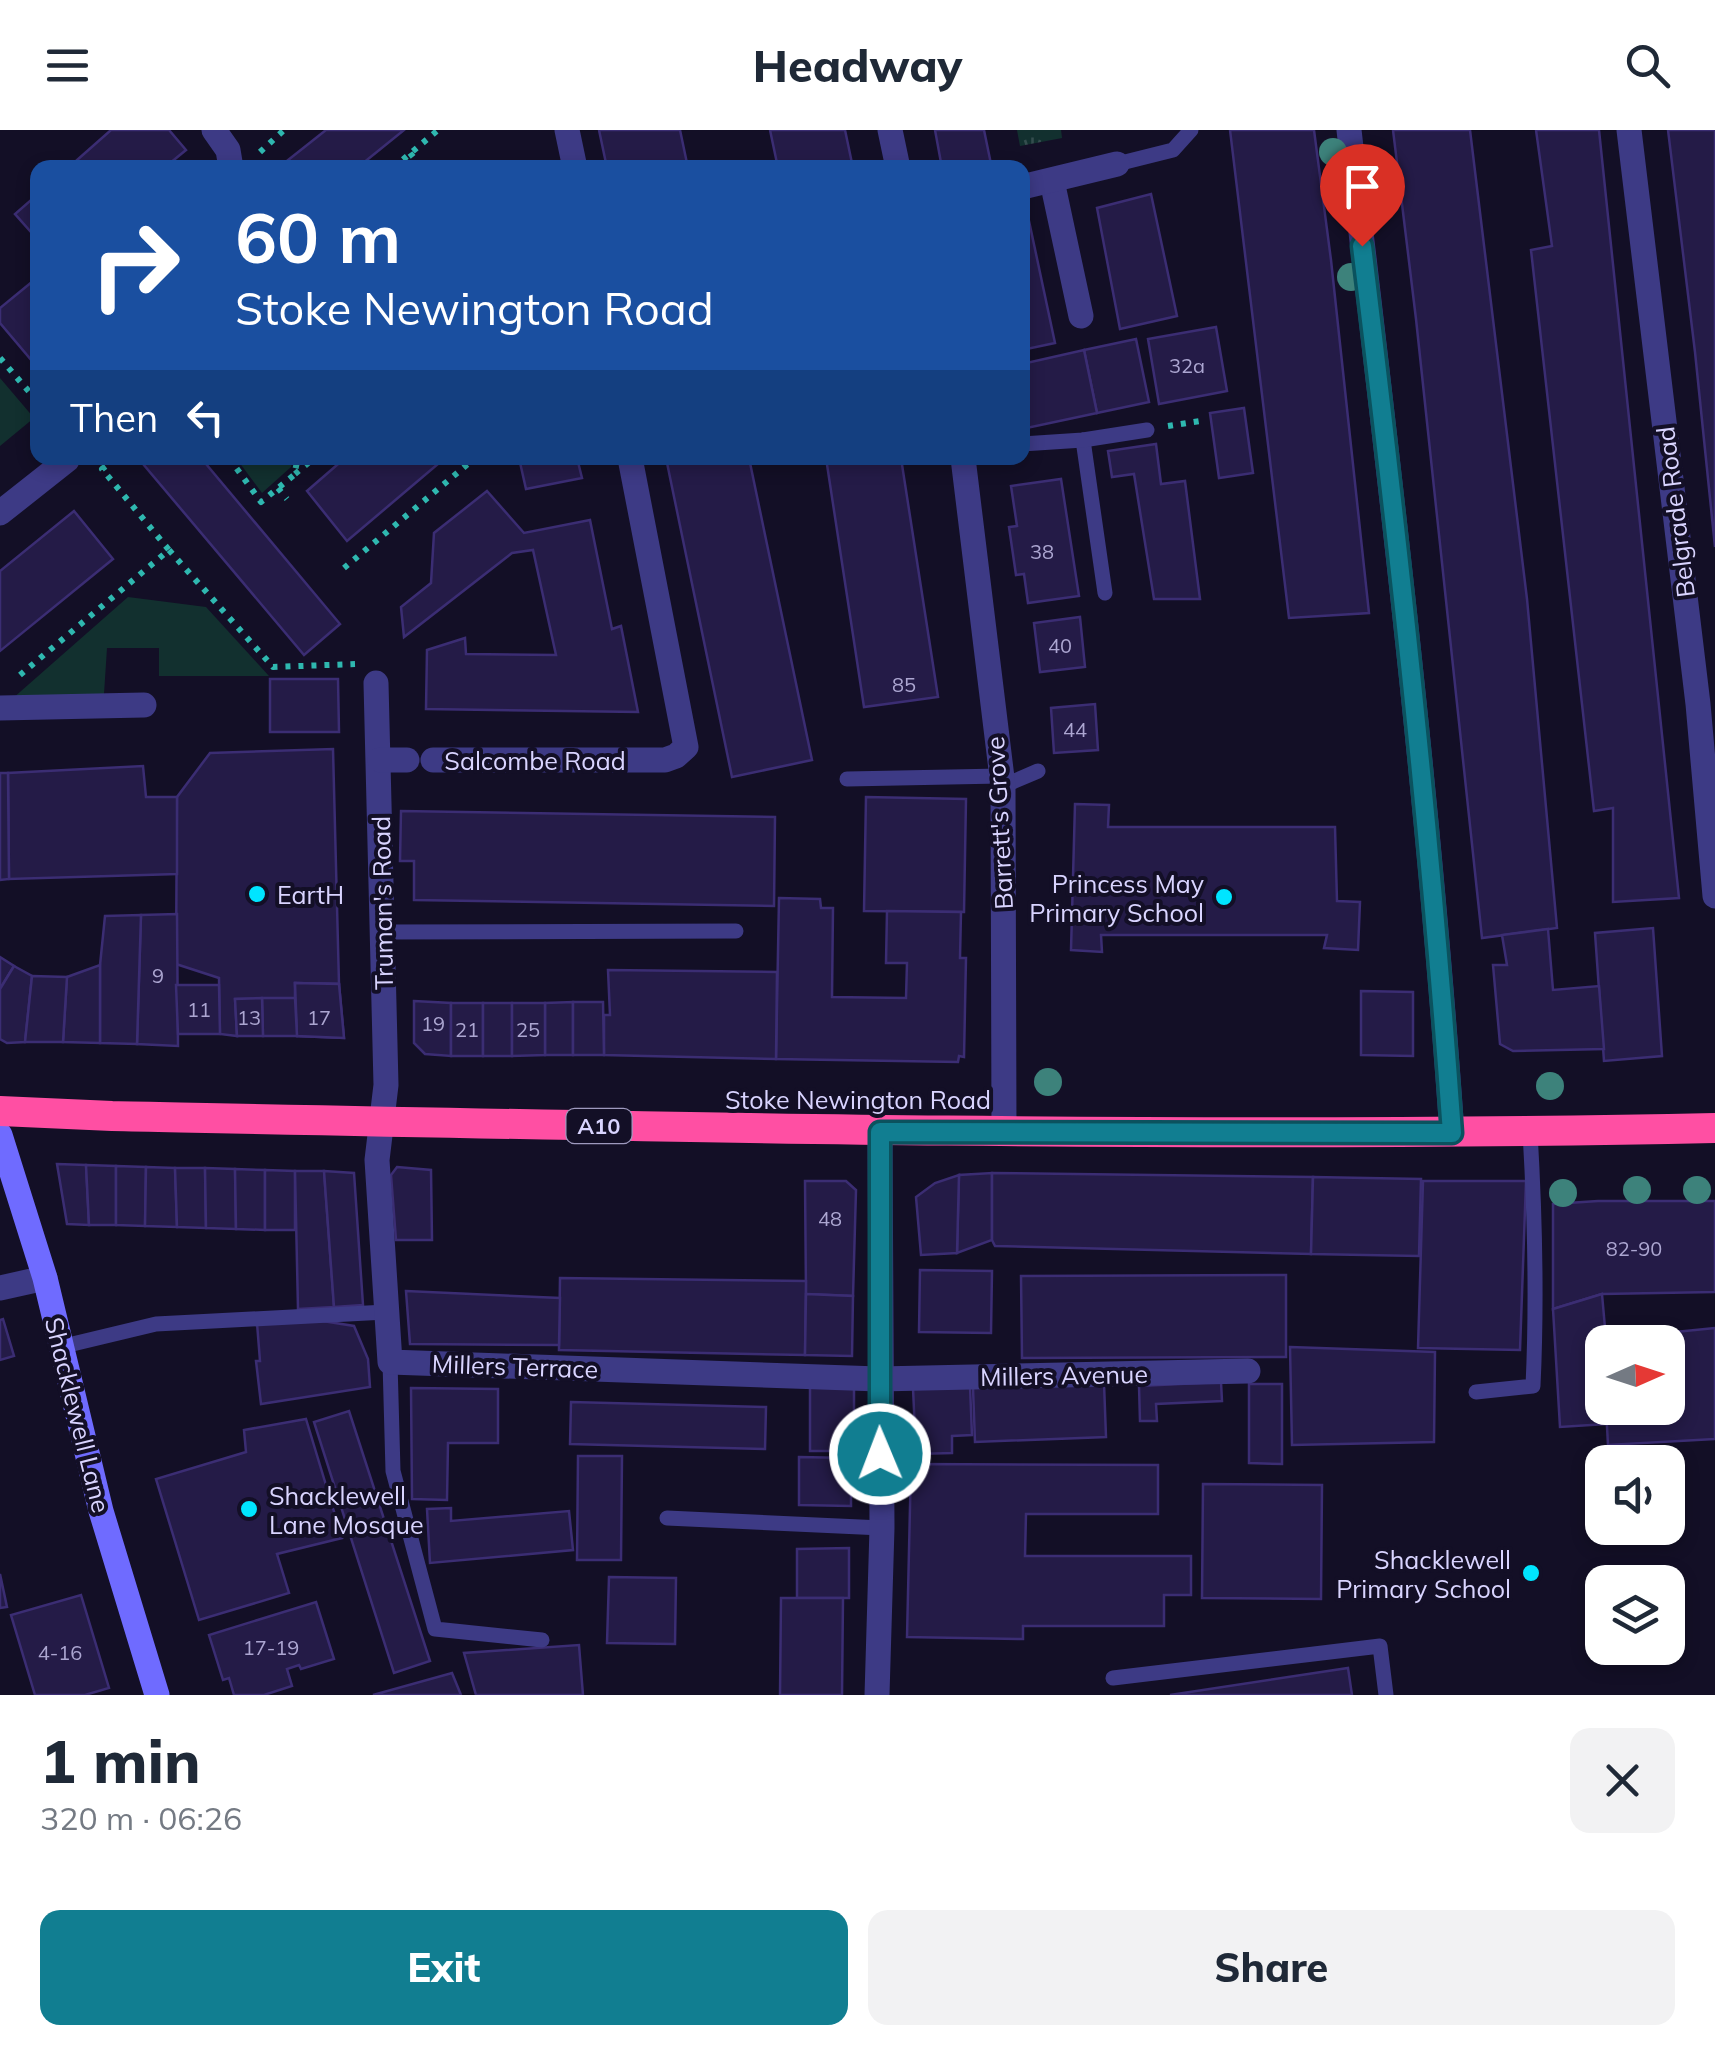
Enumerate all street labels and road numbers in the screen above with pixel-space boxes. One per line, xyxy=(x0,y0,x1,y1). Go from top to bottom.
street label: Belgrade Road xyxy=(1649,425,1701,599)
street label: Barrett's Grove xyxy=(979,736,1019,910)
street label: Salcombe Road xyxy=(444,745,626,776)
street label: Truman's Road xyxy=(365,816,399,990)
street label: Stoke Newington Road xyxy=(725,1084,991,1115)
road number: A10 xyxy=(566,1109,632,1143)
street label: Shacklewell Lane xyxy=(39,1314,117,1516)
street label: Millers Terrace xyxy=(431,1348,599,1384)
street label: Millers Avenue xyxy=(980,1358,1148,1392)

